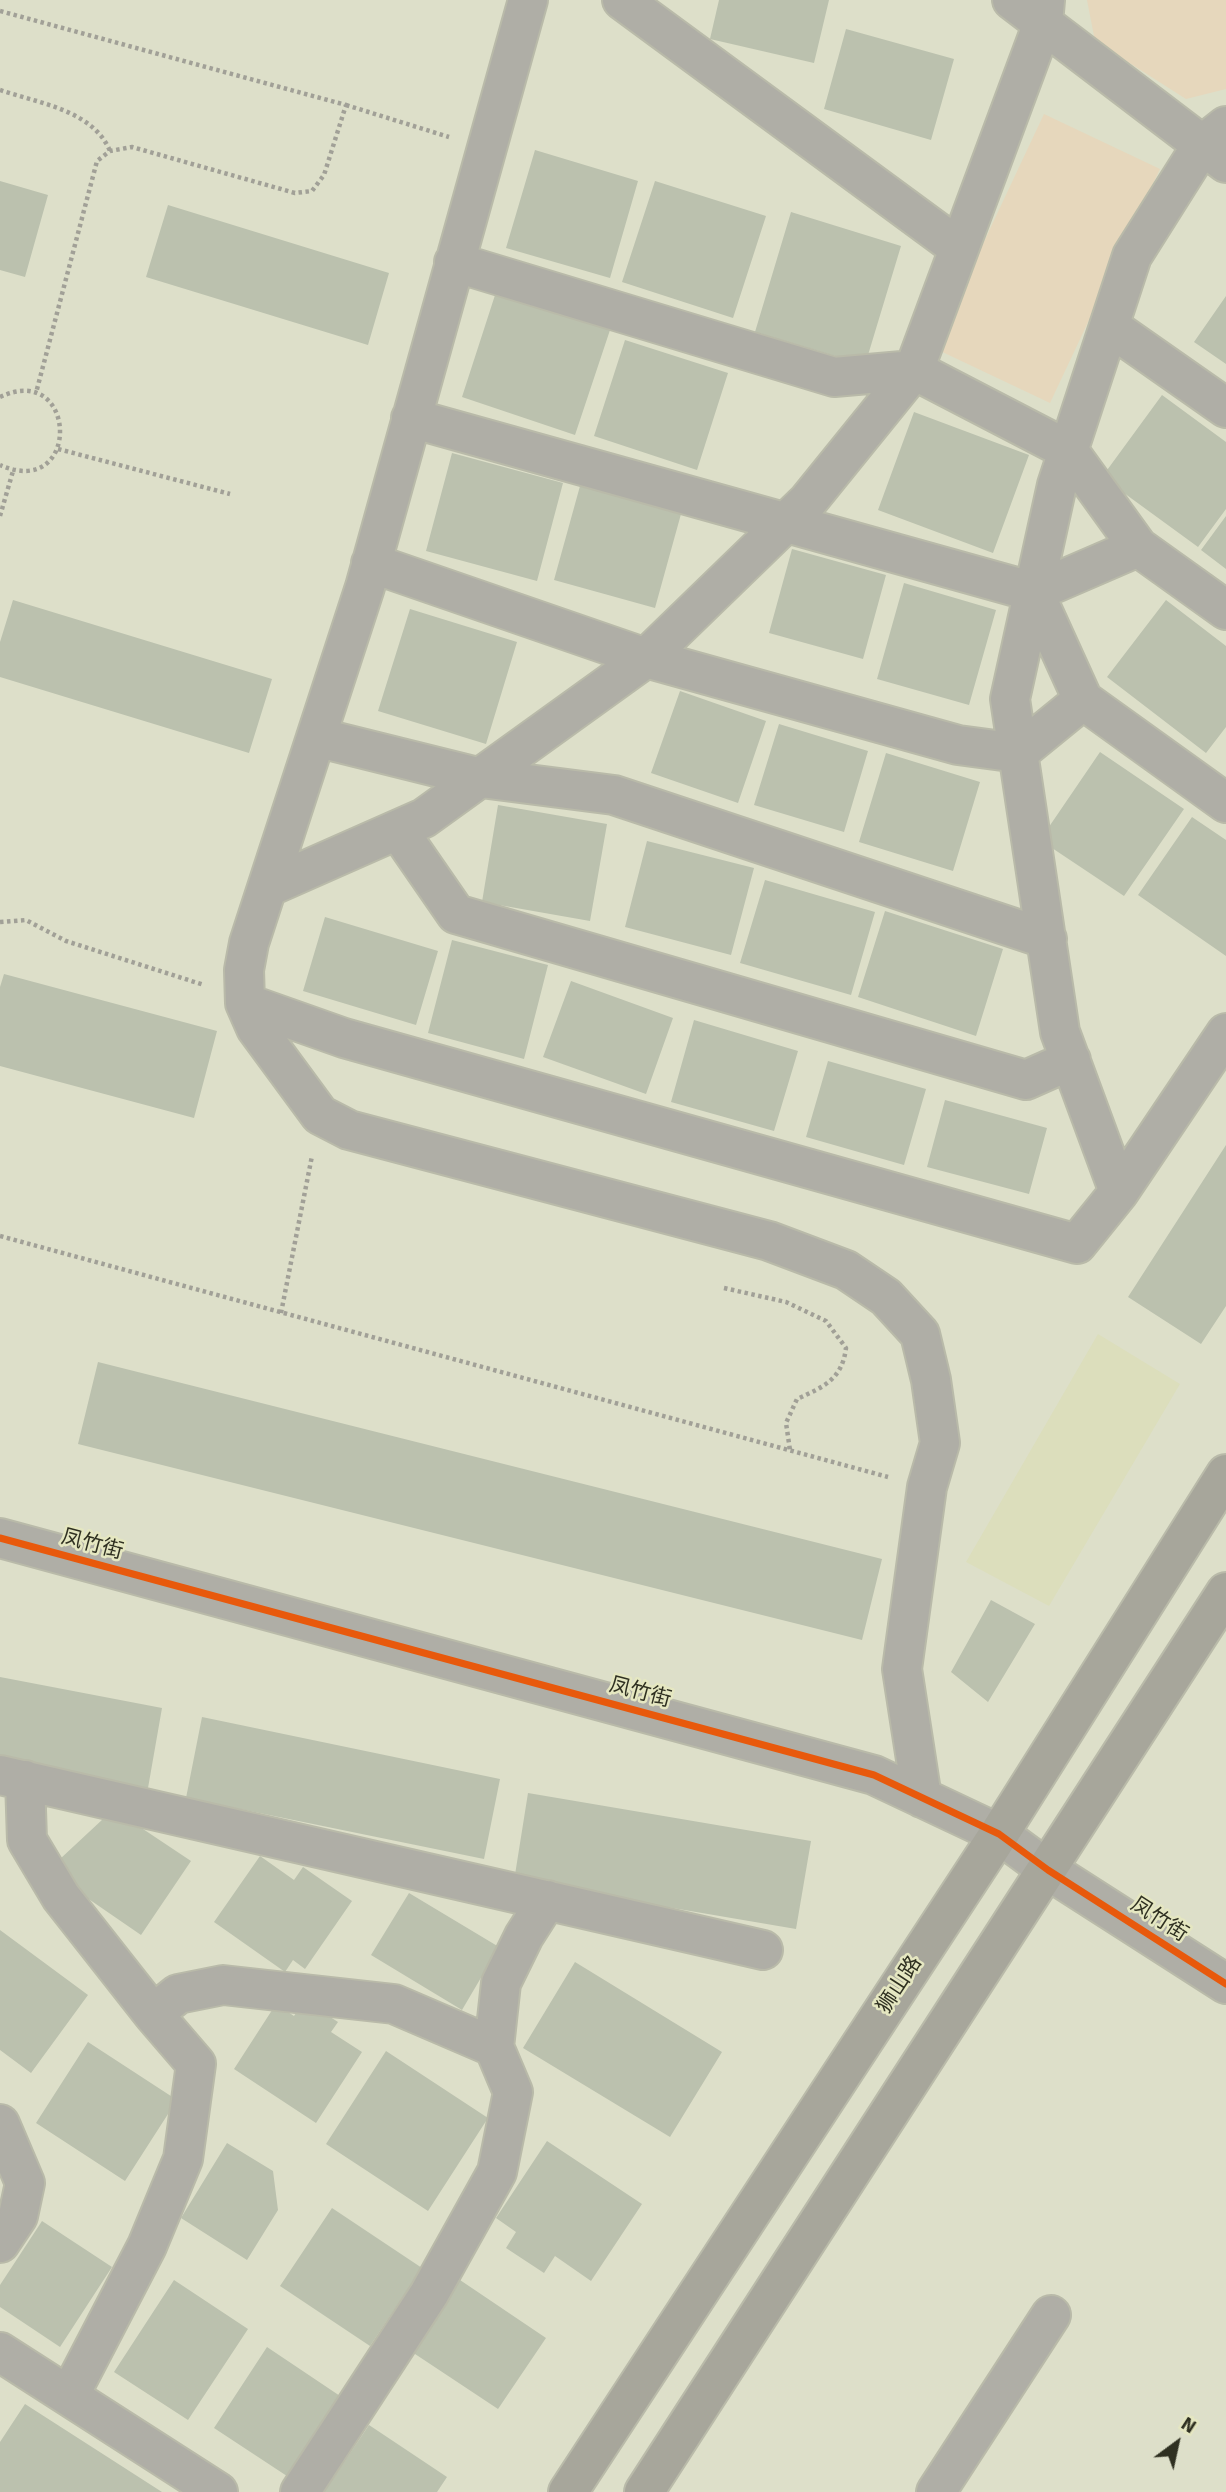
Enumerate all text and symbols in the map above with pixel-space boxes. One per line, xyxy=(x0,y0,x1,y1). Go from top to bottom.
street label: 凤竹街 xyxy=(58,1525,126,1565)
street label: 凤竹街 xyxy=(606,1673,674,1713)
street label: 凤竹街 xyxy=(1126,1892,1192,1948)
street label: 狮山路 xyxy=(872,1952,928,2018)
north arrow xyxy=(1142,2408,1212,2478)
text: N xyxy=(1176,2412,1201,2439)

